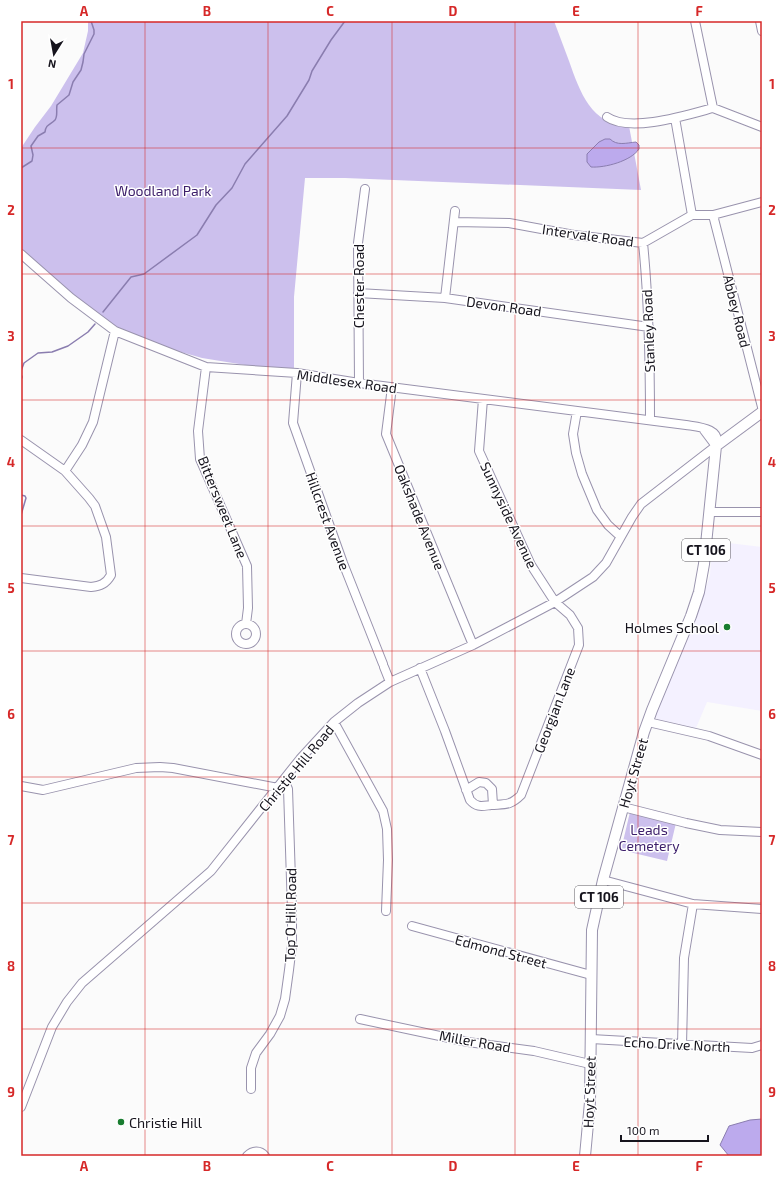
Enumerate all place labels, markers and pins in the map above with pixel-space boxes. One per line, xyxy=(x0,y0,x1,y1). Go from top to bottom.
place label: Holmes School xyxy=(625,619,720,636)
marker: Holmes School xyxy=(722,622,732,632)
place label: Christie Hill xyxy=(129,1114,203,1131)
marker: Christie Hill xyxy=(116,1117,126,1127)

